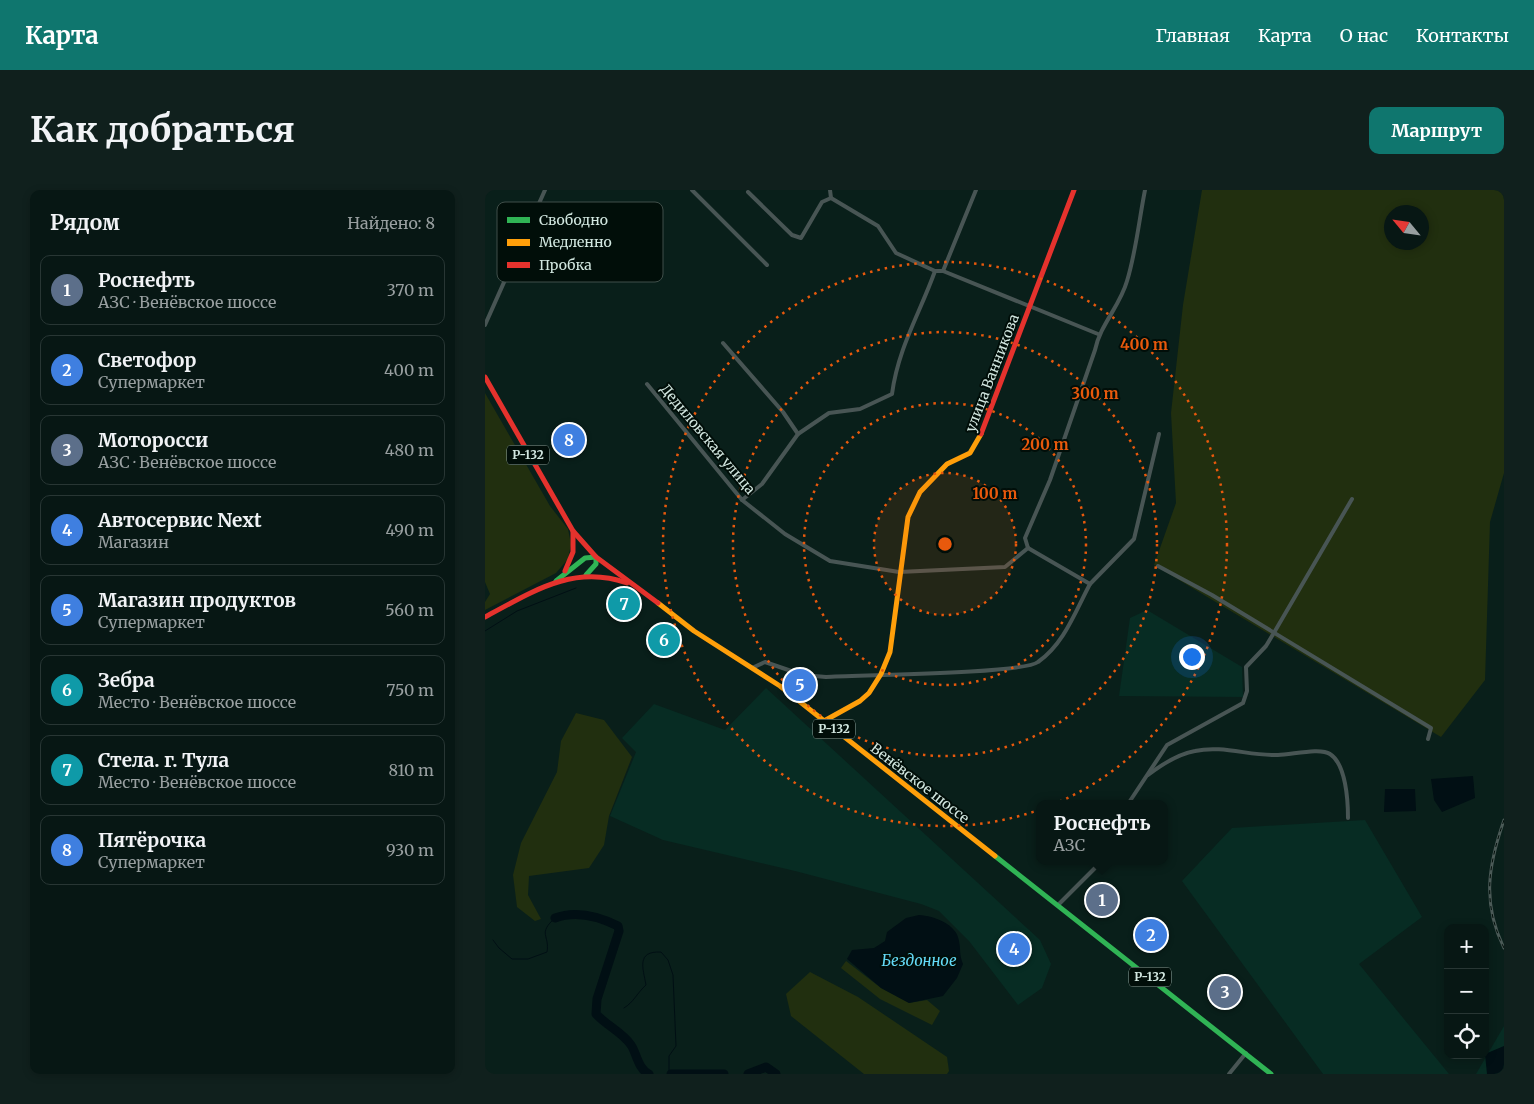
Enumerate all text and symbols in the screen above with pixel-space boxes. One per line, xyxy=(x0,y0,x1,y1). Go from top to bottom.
text: Карта xyxy=(25,20,99,51)
text: Главная xyxy=(1155,24,1230,47)
text: Карта xyxy=(1258,24,1312,47)
text: О нас xyxy=(1340,24,1388,47)
text: Контакты xyxy=(1416,24,1509,47)
button: Маршрут xyxy=(1369,107,1504,154)
text: Как добраться xyxy=(30,108,295,152)
legend xyxy=(497,202,663,282)
north arrow xyxy=(1384,205,1429,250)
text: Рядом xyxy=(50,209,120,236)
text: Свободно xyxy=(539,211,608,229)
text: Найдено: 8 xyxy=(347,213,435,233)
text: Медленно xyxy=(539,233,612,251)
text: Пробка xyxy=(539,256,592,274)
text: Роснефть xyxy=(98,268,195,292)
text: 1 xyxy=(63,280,71,300)
text: 370 m xyxy=(387,280,434,300)
text: АЗС · Венёвское шоссе xyxy=(98,292,276,312)
street label: улица Ванникова xyxy=(961,311,1023,435)
text: 400 m xyxy=(1120,335,1168,354)
text: Светофор xyxy=(98,348,196,372)
text: 2 xyxy=(62,360,72,380)
text: 400 m xyxy=(384,360,434,380)
text: Супермаркет xyxy=(98,372,205,392)
street label: Дедиловская улица xyxy=(657,380,760,498)
text: 300 m xyxy=(1071,384,1119,403)
pin: 8 xyxy=(553,421,585,459)
text: Моторосси xyxy=(98,428,208,452)
text: 200 m xyxy=(1021,435,1069,454)
text: 3 xyxy=(62,440,72,460)
text: 480 m xyxy=(385,440,434,460)
road number: Р-132 xyxy=(507,446,549,464)
text: АЗС · Венёвское шоссе xyxy=(98,452,276,472)
text: 100 m xyxy=(973,484,1017,503)
text: Автосервис Next xyxy=(98,508,262,532)
text: 4 xyxy=(62,520,72,540)
text: 490 m xyxy=(385,520,434,540)
text: Магазин xyxy=(98,532,169,552)
centre of rings xyxy=(936,535,954,553)
pin: 7 xyxy=(608,585,640,623)
text: Магазин продуктов xyxy=(98,588,296,612)
text: 5 xyxy=(62,600,72,620)
text: 560 m xyxy=(385,600,434,620)
text: Супермаркет xyxy=(98,612,205,632)
pin: 6 xyxy=(648,621,680,659)
your location xyxy=(1179,644,1205,670)
pin: 5 xyxy=(784,666,816,704)
text: Зебра xyxy=(98,668,155,692)
text: 6 xyxy=(62,680,72,700)
text: 750 m xyxy=(386,680,434,700)
text: Место · Венёвское шоссе xyxy=(98,692,296,712)
road number: Р-132 xyxy=(813,720,855,738)
street label: Венёвское шоссе xyxy=(867,739,973,827)
text: Стела. г. Тула xyxy=(98,748,229,772)
text: 7 xyxy=(62,760,72,780)
text: 810 m xyxy=(388,760,434,780)
text: Место · Венёвское шоссе xyxy=(98,772,296,792)
popup xyxy=(1036,800,1168,865)
text: Роснефть xyxy=(1054,811,1150,835)
text: Пятёрочка xyxy=(98,828,206,852)
text: АЗС xyxy=(1054,835,1085,855)
text: 8 xyxy=(62,840,72,860)
text: 930 m xyxy=(386,840,434,860)
text: Супермаркет xyxy=(98,852,205,872)
pin: 1 xyxy=(1086,881,1118,919)
pin: 2 xyxy=(1135,916,1167,954)
map controls xyxy=(1444,924,1489,1059)
button: + xyxy=(1444,924,1489,969)
pin: 4 xyxy=(998,930,1030,968)
water label: Бездонное xyxy=(881,951,957,970)
road number: Р-132 xyxy=(1129,968,1171,986)
button: − xyxy=(1444,969,1489,1014)
pin: 3 xyxy=(1209,973,1241,1011)
button: locate xyxy=(1444,1014,1489,1059)

